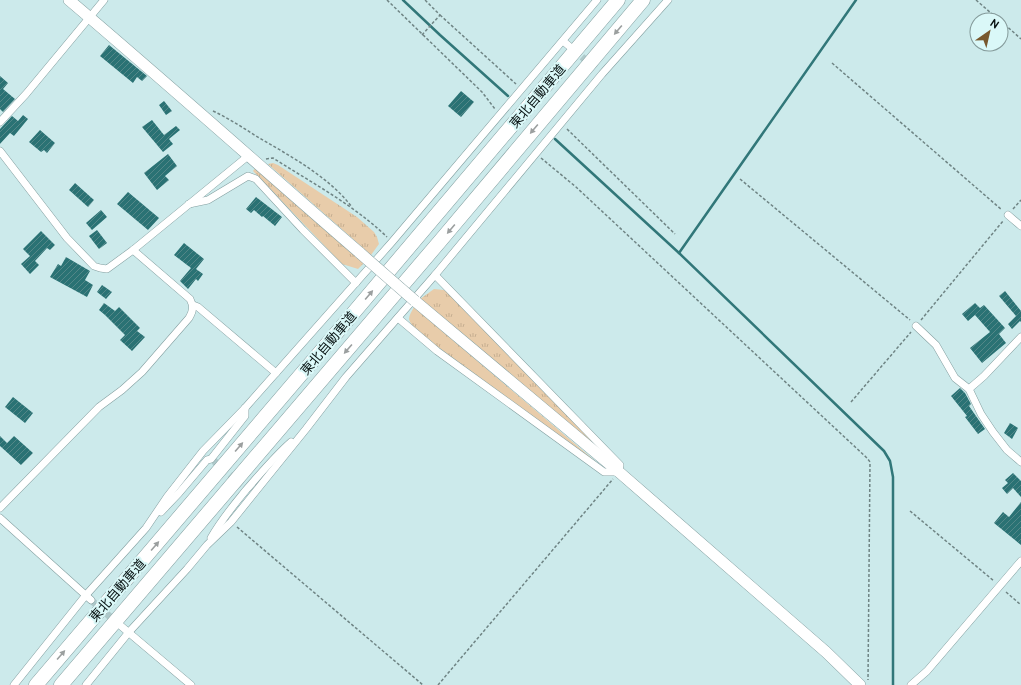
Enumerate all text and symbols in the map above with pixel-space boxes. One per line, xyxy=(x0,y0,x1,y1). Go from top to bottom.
north arrow xyxy=(969,12,1009,52)
text: N xyxy=(987,16,1002,32)
one-way arrow xyxy=(614,24,623,35)
street label: 東北自動車道 xyxy=(506,61,568,131)
one-way arrow xyxy=(530,124,539,135)
one-way arrow xyxy=(446,223,455,234)
one-way arrow xyxy=(364,290,373,300)
street label: 東北自動車道 xyxy=(297,308,359,378)
one-way arrow xyxy=(343,343,352,354)
one-way arrow xyxy=(235,442,244,452)
one-way arrow xyxy=(150,541,159,551)
street label: 東北自動車道 xyxy=(85,555,149,625)
one-way arrow xyxy=(56,651,65,660)

